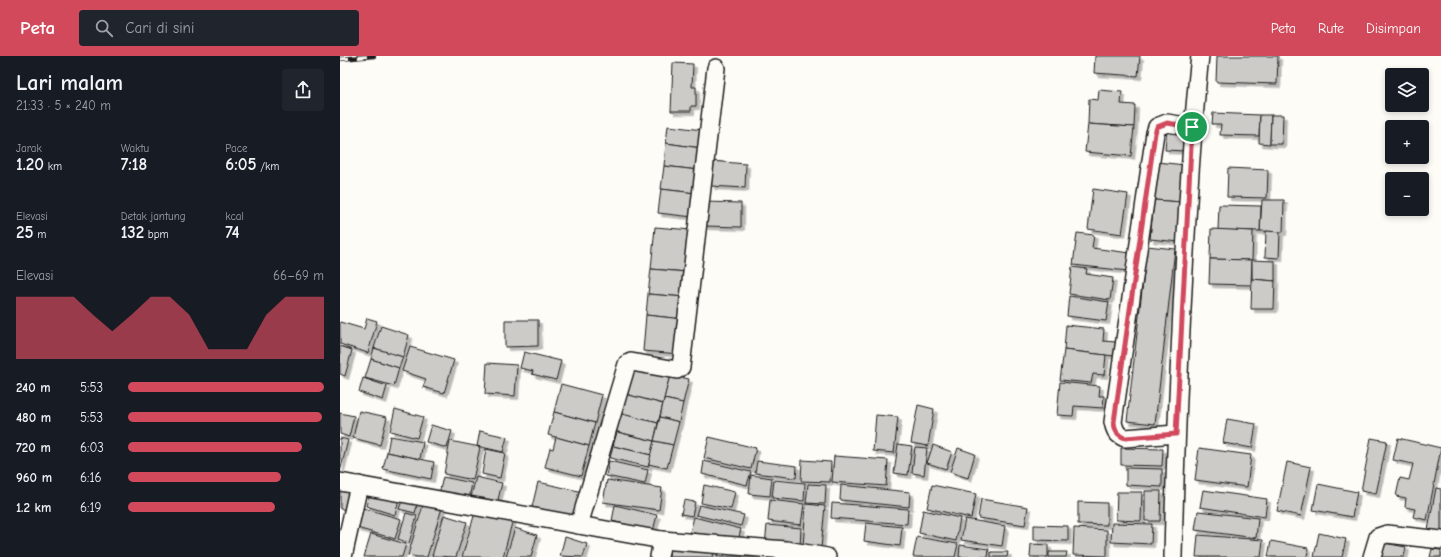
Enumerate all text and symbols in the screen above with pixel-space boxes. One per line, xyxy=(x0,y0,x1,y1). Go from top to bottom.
search box xyxy=(79,10,359,46)
text: Peta xyxy=(20,17,55,39)
icon: search xyxy=(93,17,115,39)
text: Cari di sini xyxy=(125,19,194,37)
text: Peta xyxy=(1271,20,1296,37)
text: Rute xyxy=(1318,20,1344,37)
text: Disimpan xyxy=(1366,20,1421,37)
map controls xyxy=(1385,68,1429,216)
button: layers xyxy=(1385,68,1429,112)
button: share xyxy=(282,69,324,111)
text: Lari malam xyxy=(16,70,123,96)
text: 21:33 · 5 × 240 m xyxy=(16,98,111,113)
pin xyxy=(1175,110,1209,144)
icon: arrive xyxy=(1181,116,1203,138)
button: + xyxy=(1385,120,1429,164)
text: Jarak xyxy=(16,142,42,155)
text: Waktu xyxy=(121,142,149,155)
text: Pace xyxy=(225,142,248,155)
text: 1.20 xyxy=(16,155,44,174)
text: 7:18 xyxy=(121,155,147,174)
text: 6:05 xyxy=(225,155,257,174)
text: km xyxy=(44,160,62,173)
text: /km xyxy=(257,160,279,173)
button: − xyxy=(1385,172,1429,216)
text: Elevasi xyxy=(16,210,48,223)
text: Detak jantung xyxy=(121,210,186,223)
text: kcal xyxy=(225,210,244,223)
text: 25 xyxy=(16,223,34,242)
text: 132 xyxy=(121,223,144,242)
text: 74 xyxy=(225,223,240,242)
text: m xyxy=(34,228,46,241)
text: bpm xyxy=(144,228,169,241)
text: Elevasi xyxy=(16,268,53,283)
text: 66–69 m xyxy=(273,268,324,283)
text: 240 m xyxy=(16,380,51,395)
text: 5:53 xyxy=(80,380,103,395)
text: 480 m xyxy=(16,410,51,425)
text: 5:53 xyxy=(80,410,103,425)
text: 720 m xyxy=(16,440,51,455)
text: 6:03 xyxy=(80,440,104,455)
text: 960 m xyxy=(16,470,52,485)
text: 6:16 xyxy=(80,470,102,485)
text: 1.2 km xyxy=(16,500,51,515)
text: 6:19 xyxy=(80,500,101,515)

